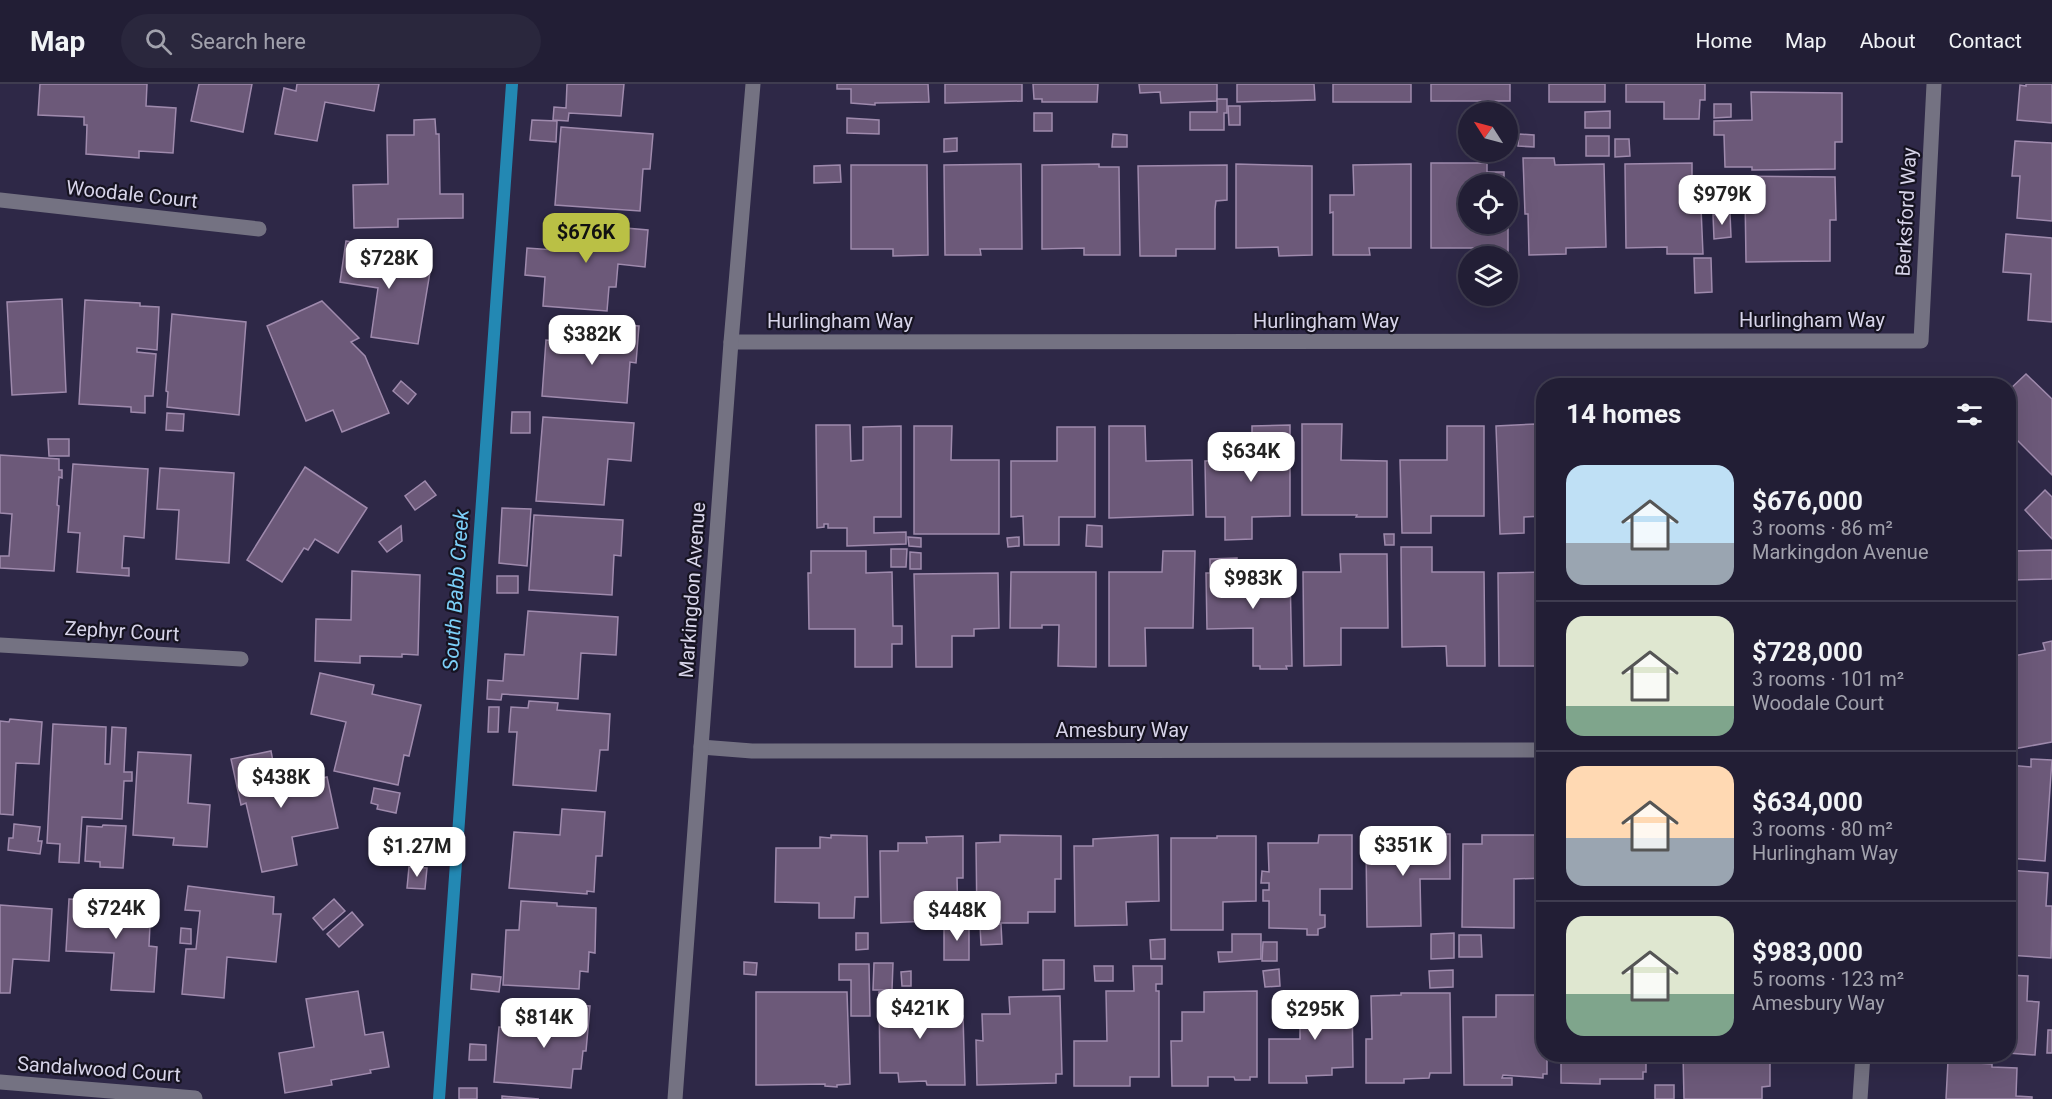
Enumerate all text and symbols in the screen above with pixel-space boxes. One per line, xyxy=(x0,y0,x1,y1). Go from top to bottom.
search box xyxy=(121,14,541,68)
text: Map xyxy=(30,25,85,58)
icon: search xyxy=(142,25,175,58)
text: Search here xyxy=(190,29,306,54)
text: Home xyxy=(1696,29,1752,53)
text: Map xyxy=(1785,29,1827,53)
text: About xyxy=(1860,29,1916,53)
text: Contact xyxy=(1949,29,2022,53)
north arrow xyxy=(1458,102,1518,162)
map controls xyxy=(1458,102,1518,306)
street label: Berksford Way xyxy=(1891,146,1921,277)
button: locate xyxy=(1458,174,1518,234)
street label: Woodale Court xyxy=(65,175,199,213)
pin: $979K xyxy=(1680,175,1764,226)
text: $979K xyxy=(1693,182,1751,206)
pin: $676K xyxy=(544,213,628,264)
text: $676K xyxy=(557,220,615,244)
pin: $728K xyxy=(347,239,431,290)
text: $728K xyxy=(360,246,418,270)
button: layers xyxy=(1458,246,1518,306)
street label: Hurlingham Way xyxy=(1739,308,1886,332)
street label: Hurlingham Way xyxy=(767,309,914,333)
street label: Hurlingham Way xyxy=(1253,309,1400,333)
pin: $382K xyxy=(550,315,634,366)
text: $382K xyxy=(563,322,621,346)
icon: filters xyxy=(1953,398,1986,431)
text: 14 homes xyxy=(1566,399,1681,429)
pin: $634K xyxy=(1209,432,1293,483)
text: $634K xyxy=(1222,439,1280,463)
text: $676,000 xyxy=(1752,486,1863,516)
icon: home xyxy=(1614,489,1686,561)
street label: Markingdon Avenue xyxy=(674,501,710,679)
water label: South Babb Creek xyxy=(438,508,474,671)
text: 3 rooms · 86 m² xyxy=(1752,516,1893,540)
text: Markingdon Avenue xyxy=(1752,540,1928,564)
pin: $983K xyxy=(1211,559,1295,610)
text: $983K xyxy=(1224,566,1282,590)
street label: Zephyr Court xyxy=(64,616,180,646)
text: $728,000 xyxy=(1752,637,1863,667)
icon: home xyxy=(1614,640,1686,712)
text: 3 rooms · 101 m² xyxy=(1752,667,1904,691)
text: Woodale Court xyxy=(1752,691,1884,715)
street label: Amesbury Way xyxy=(1056,718,1189,742)
pin: $438K xyxy=(239,758,323,809)
text: $438K xyxy=(252,765,310,789)
text: $634,000 xyxy=(1752,787,1863,817)
icon: home xyxy=(1614,790,1686,862)
text: 3 rooms · 80 m² xyxy=(1752,817,1893,841)
pin: $351K xyxy=(1361,826,1445,877)
pin: $1.27M xyxy=(368,827,466,878)
text: $351K xyxy=(1374,833,1432,857)
text: $1.27M xyxy=(382,834,452,858)
text: Hurlingham Way xyxy=(1752,841,1898,865)
pin: $724K xyxy=(74,889,158,940)
pin: $448K xyxy=(915,891,999,942)
text: $724K xyxy=(87,896,145,920)
text: $448K xyxy=(928,898,986,922)
text: $983,000 xyxy=(1752,937,1863,967)
icon: home xyxy=(1614,940,1686,1012)
text: 5 rooms · 123 m² xyxy=(1752,967,1904,991)
pin: $421K xyxy=(878,989,962,1040)
pin: $295K xyxy=(1273,990,1357,1041)
text: Amesbury Way xyxy=(1752,991,1885,1015)
text: $421K xyxy=(891,996,949,1020)
text: $295K xyxy=(1286,997,1344,1021)
pin: $814K xyxy=(502,998,586,1049)
text: $814K xyxy=(515,1005,573,1029)
street label: Sandalwood Court xyxy=(16,1051,182,1087)

